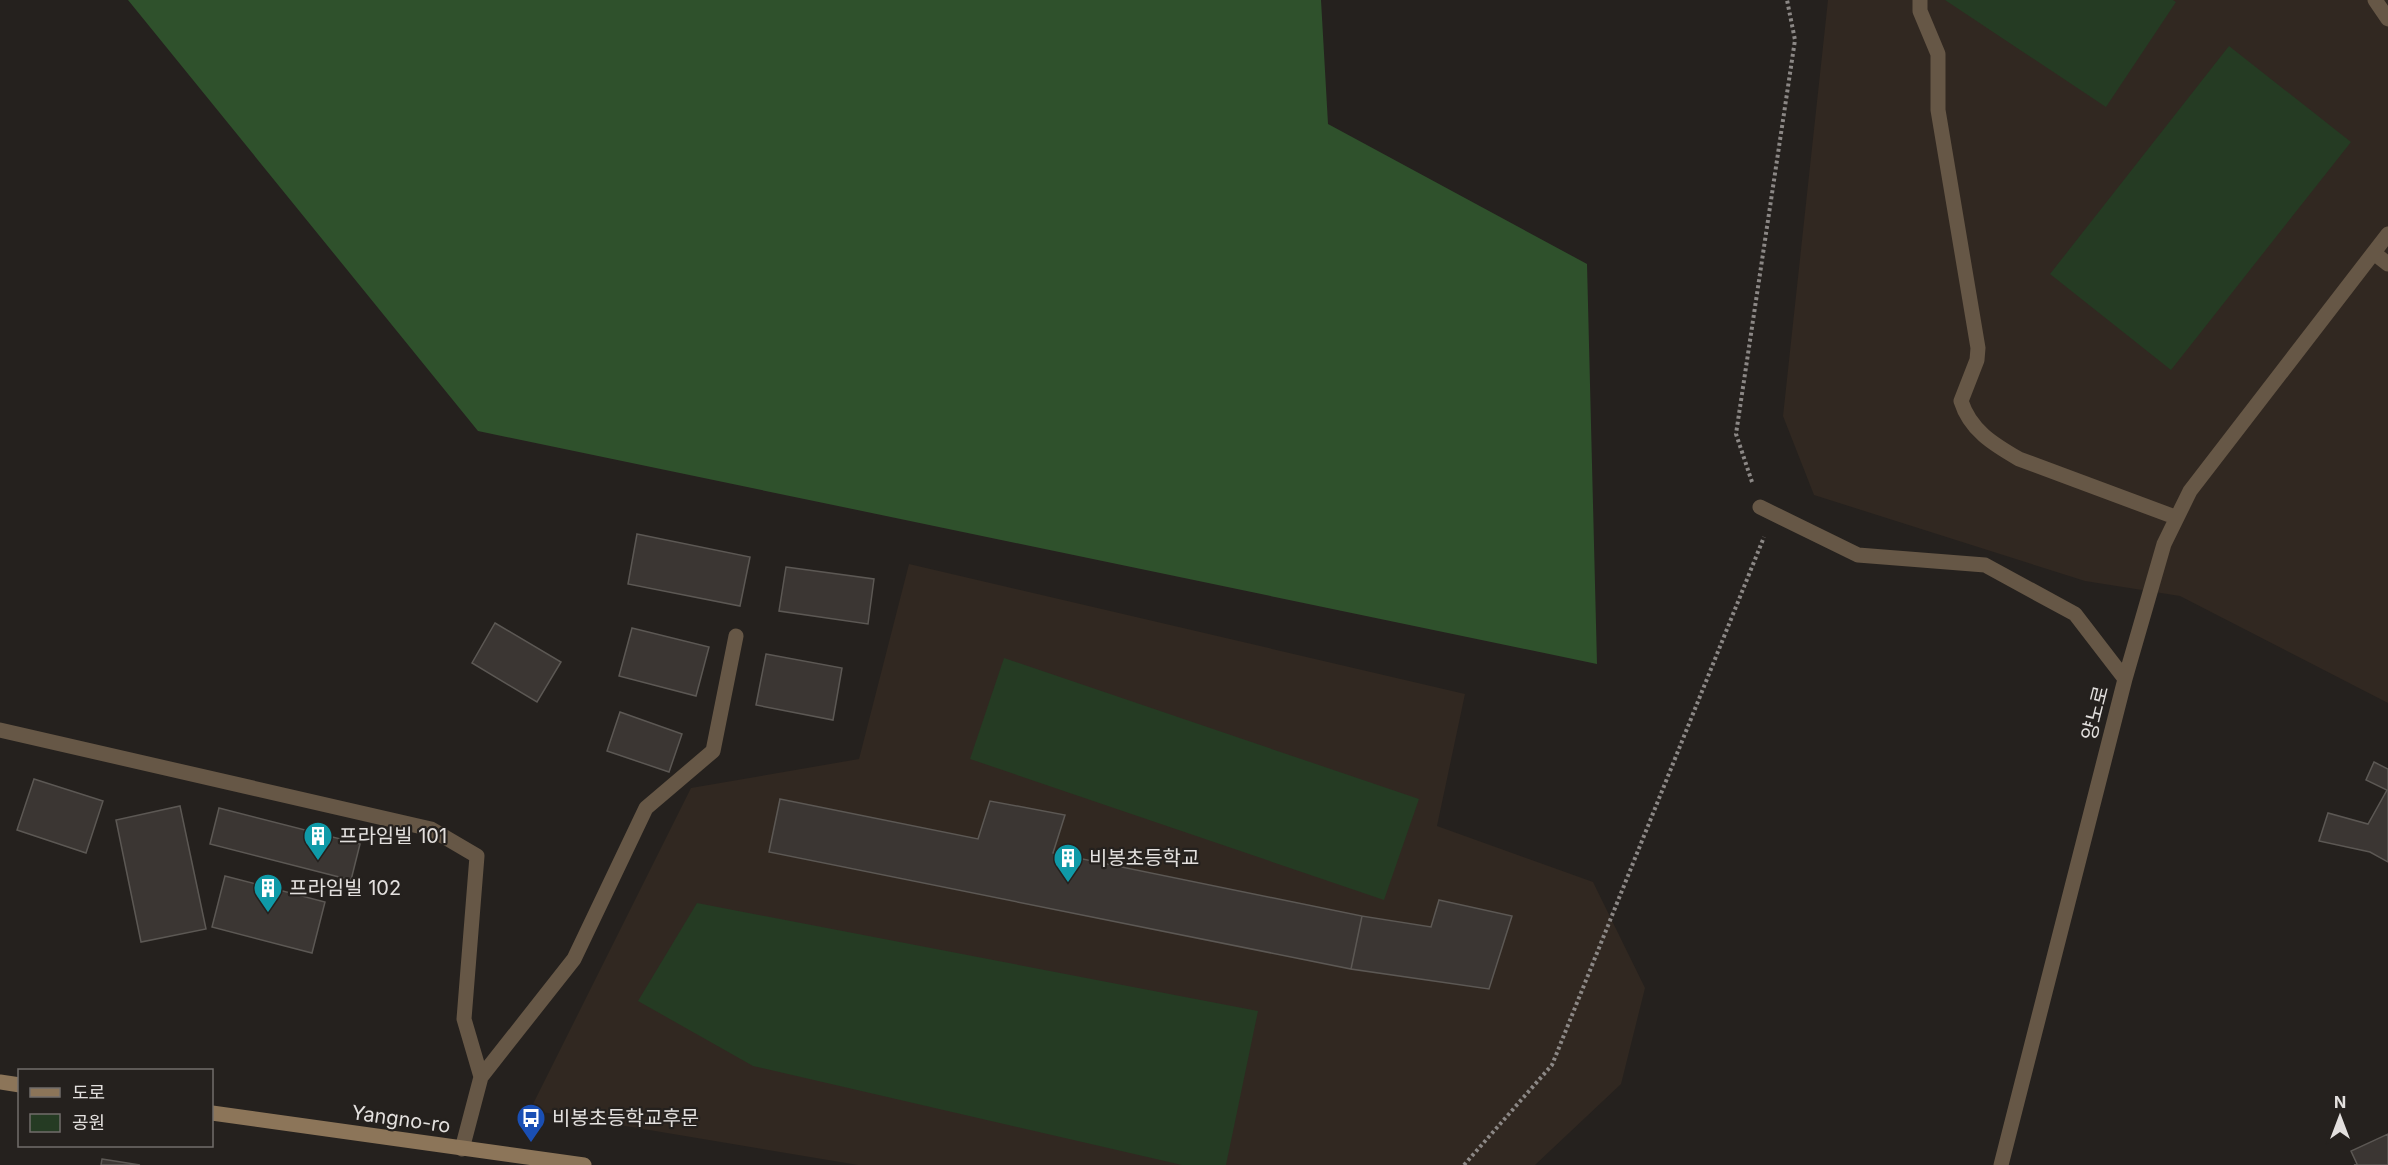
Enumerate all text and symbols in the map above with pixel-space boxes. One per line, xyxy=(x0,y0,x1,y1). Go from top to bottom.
street label: 양노로 xyxy=(2077,683,2113,743)
building icon: 프라임빌 101 xyxy=(302,820,334,862)
place label: 프라임빌 101 xyxy=(339,824,447,848)
building icon: 비봉초등학교 xyxy=(1052,842,1084,884)
place label: 비봉초등학교 xyxy=(1089,846,1199,870)
building icon: 프라임빌 102 xyxy=(252,872,284,914)
place label: 프라임빌 102 xyxy=(289,876,401,900)
legend xyxy=(18,1069,213,1147)
text: 도로 xyxy=(72,1082,105,1103)
north arrow xyxy=(2310,1087,2370,1147)
text: N xyxy=(2334,1092,2346,1112)
street label: Yangno-ro xyxy=(350,1100,452,1138)
bus stop icon: 비봉초등학교후문 xyxy=(515,1102,547,1144)
place label: 비봉초등학교후문 xyxy=(552,1106,699,1130)
text: 공원 xyxy=(72,1112,105,1133)

